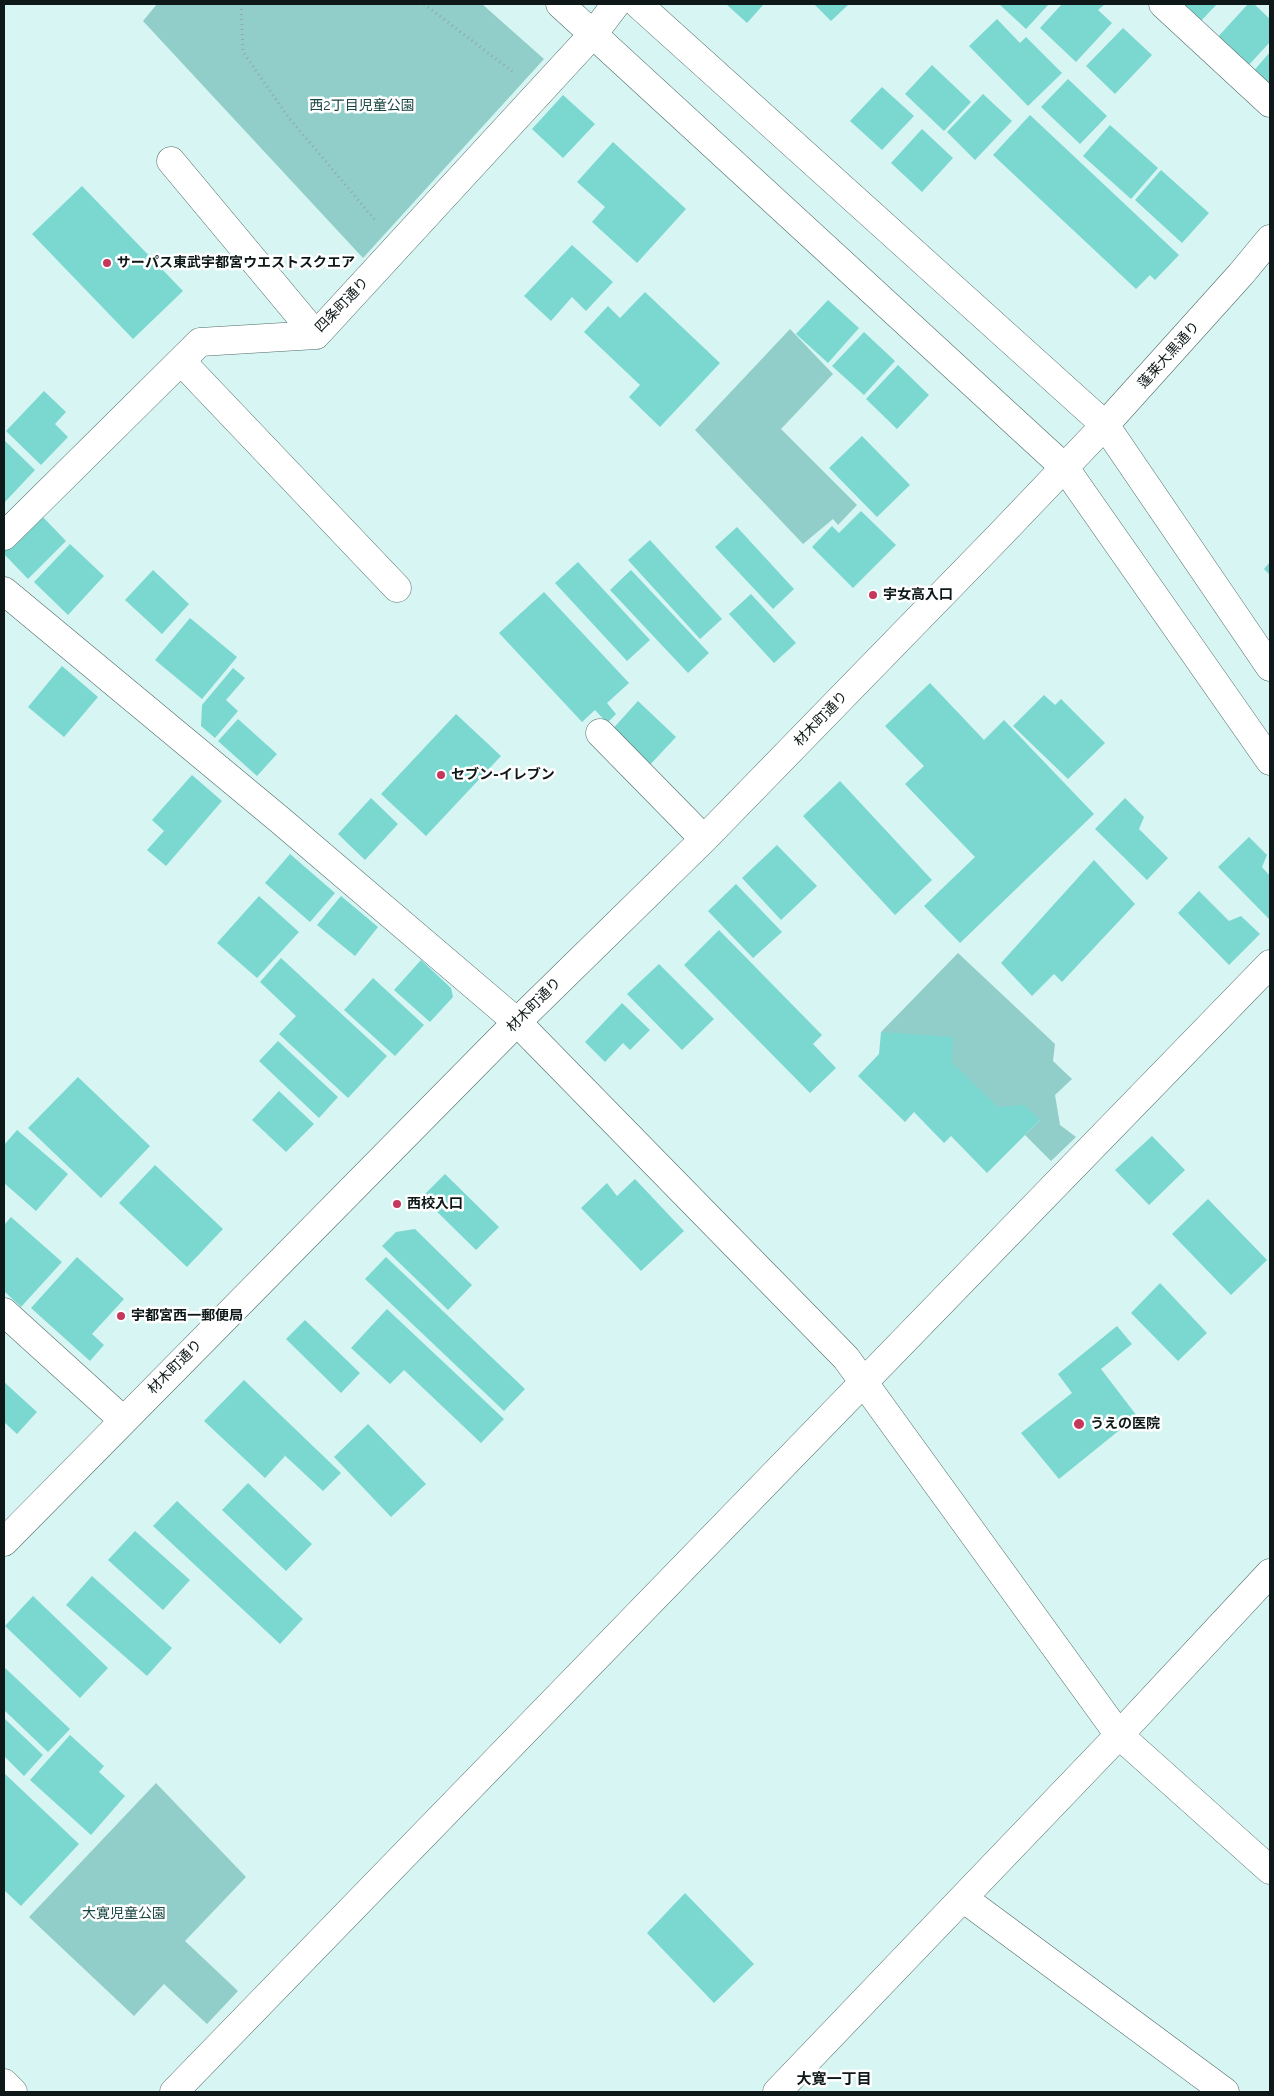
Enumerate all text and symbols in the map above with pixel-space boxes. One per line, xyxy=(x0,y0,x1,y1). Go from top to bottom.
park label: 西2丁目児童公園 xyxy=(309,98,415,114)
place label: サーパス東武宇都宮ウエストスクエア xyxy=(117,255,355,271)
marker: サーパス東武宇都宮ウエストスクエア xyxy=(101,257,113,269)
street label: 四条町通り xyxy=(312,274,372,336)
street label: 蓬莱大黒通り xyxy=(1135,318,1203,392)
place label: 宇女高入口 xyxy=(883,587,953,603)
marker: 宇女高入口 xyxy=(867,589,879,601)
street label: 材木町通り xyxy=(791,688,851,750)
place label: セブン-イレブン xyxy=(451,767,555,783)
marker: セブン-イレブン xyxy=(435,769,447,781)
street label: 材木町通り xyxy=(503,974,565,1036)
place label: 西校入口 xyxy=(407,1196,463,1212)
marker: 西校入口 xyxy=(391,1198,403,1210)
place label: 宇都宮西一郵便局 xyxy=(131,1308,243,1324)
marker: 宇都宮西一郵便局 xyxy=(115,1310,127,1322)
street label: 材木町通り xyxy=(144,1336,206,1398)
place label: うえの医院 xyxy=(1090,1416,1160,1432)
marker: うえの医院 xyxy=(1072,1417,1086,1431)
park label: 大寛児童公園 xyxy=(82,1906,166,1922)
district label: 大寛一丁目 xyxy=(797,2070,871,2088)

